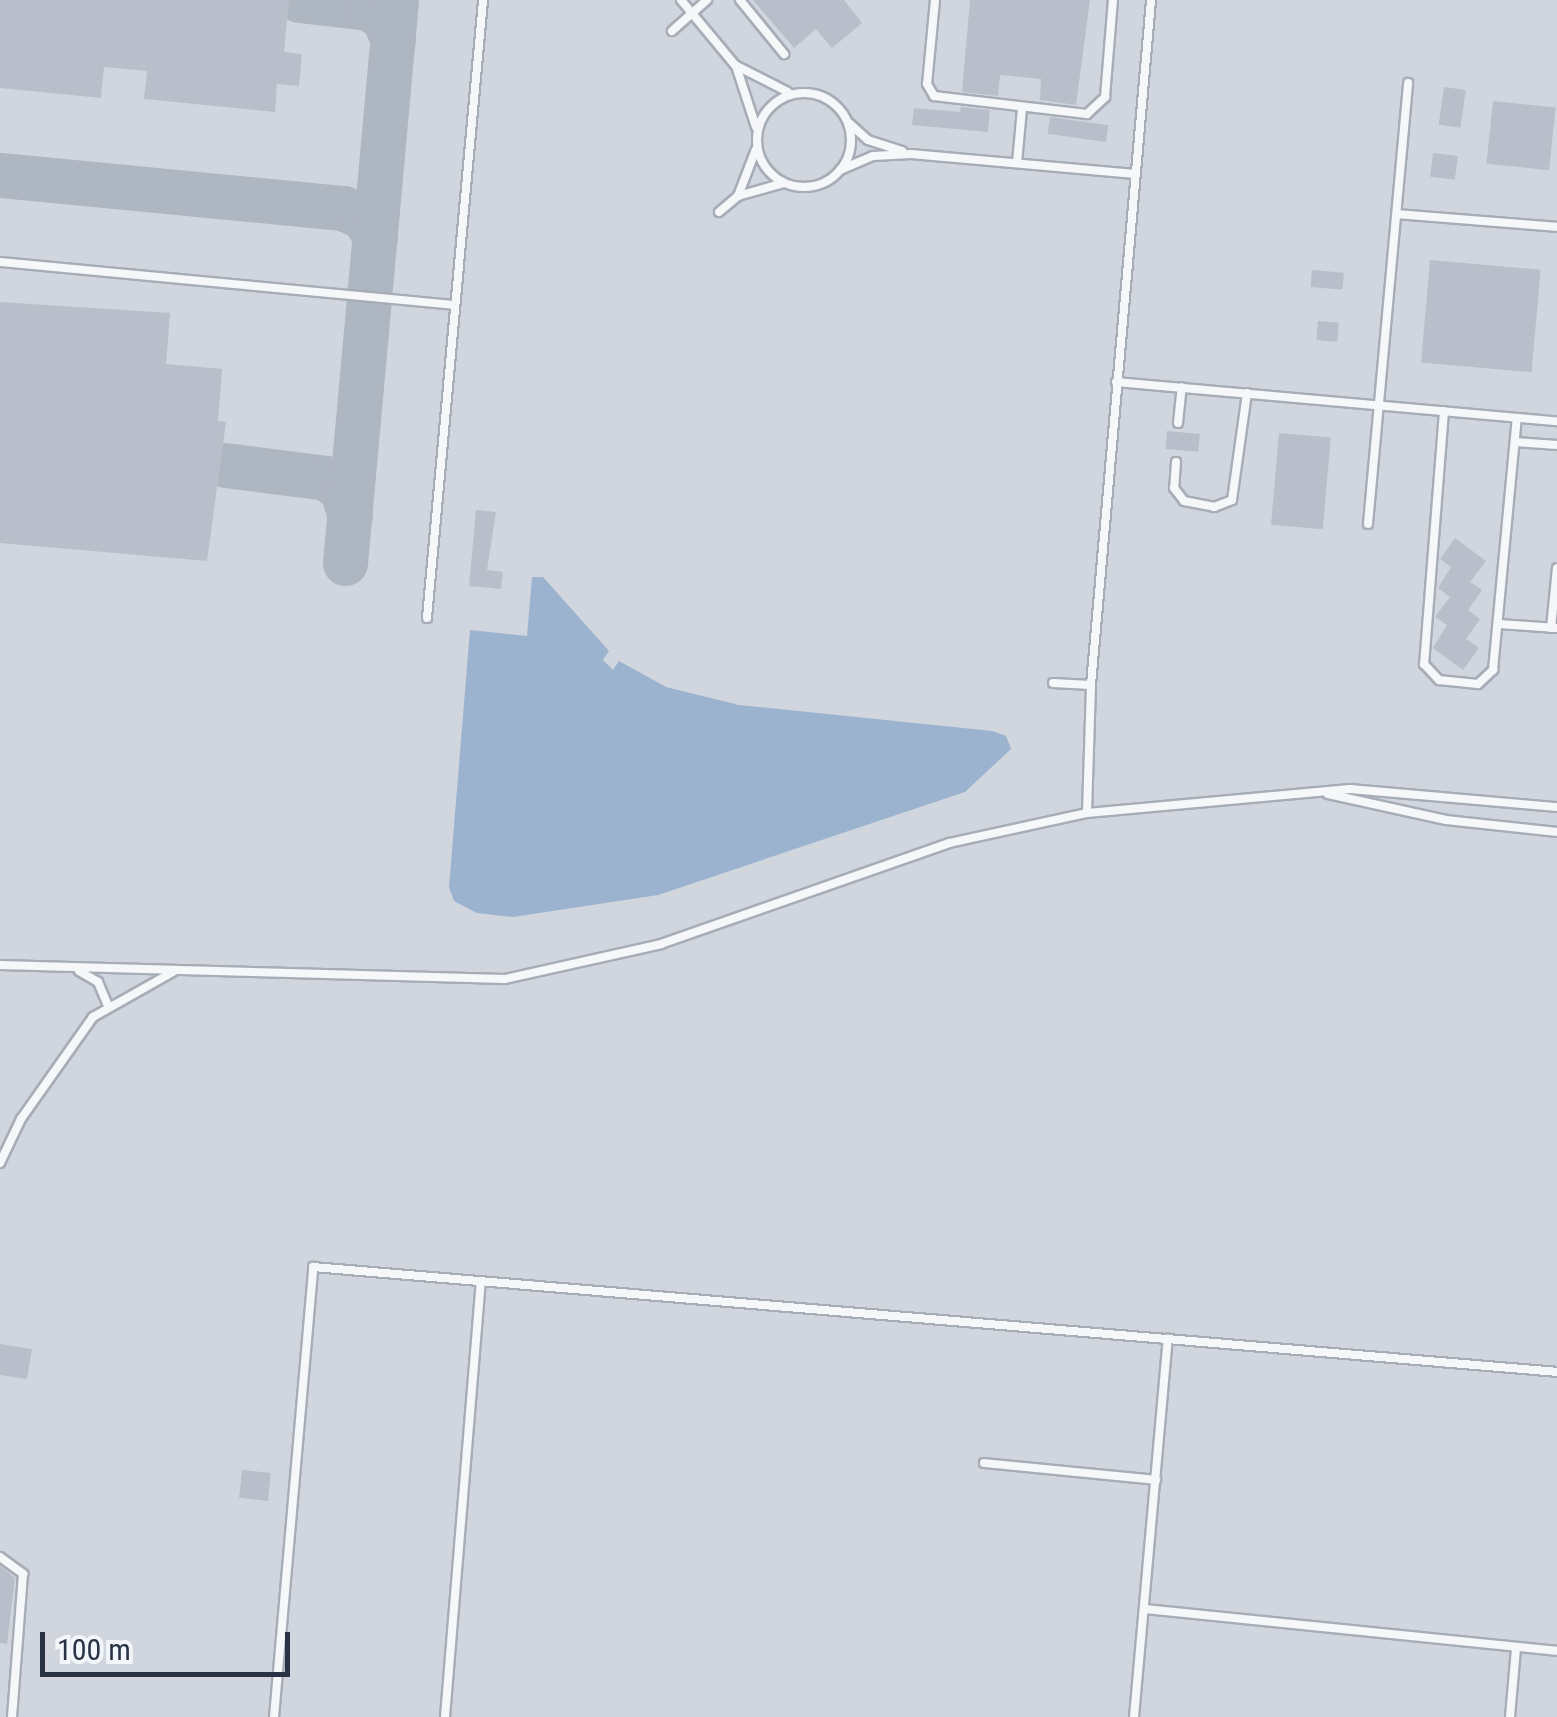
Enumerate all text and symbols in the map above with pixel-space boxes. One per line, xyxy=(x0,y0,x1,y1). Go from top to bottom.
scale bar xyxy=(45,1612,295,1674)
text: 100 m xyxy=(57,1632,131,1667)

